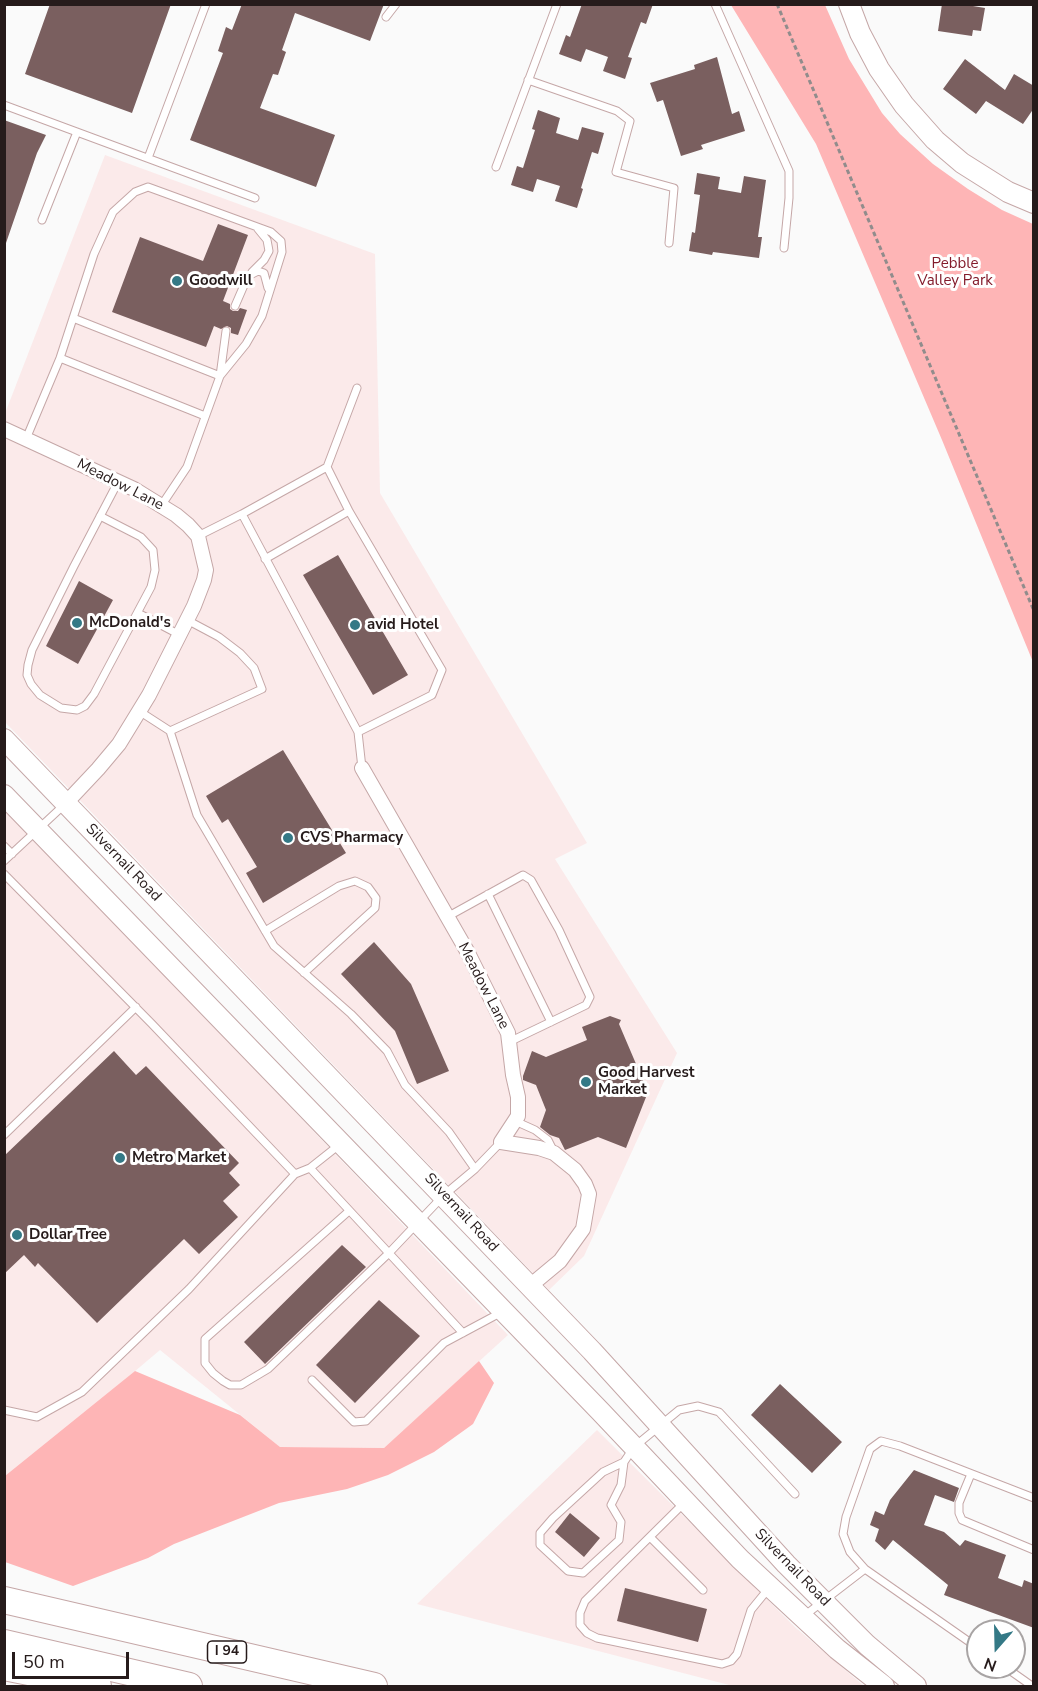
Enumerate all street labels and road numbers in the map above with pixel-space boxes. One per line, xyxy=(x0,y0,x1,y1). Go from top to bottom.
street label: Meadow Lane xyxy=(74,455,166,515)
street label: Silvernail Road xyxy=(81,820,165,906)
street label: Meadow Lane xyxy=(453,940,513,1032)
street label: Silvernail Road xyxy=(420,1170,502,1256)
street label: Silvernail Road xyxy=(750,1525,834,1611)
road number: I 94 xyxy=(208,1641,246,1663)

